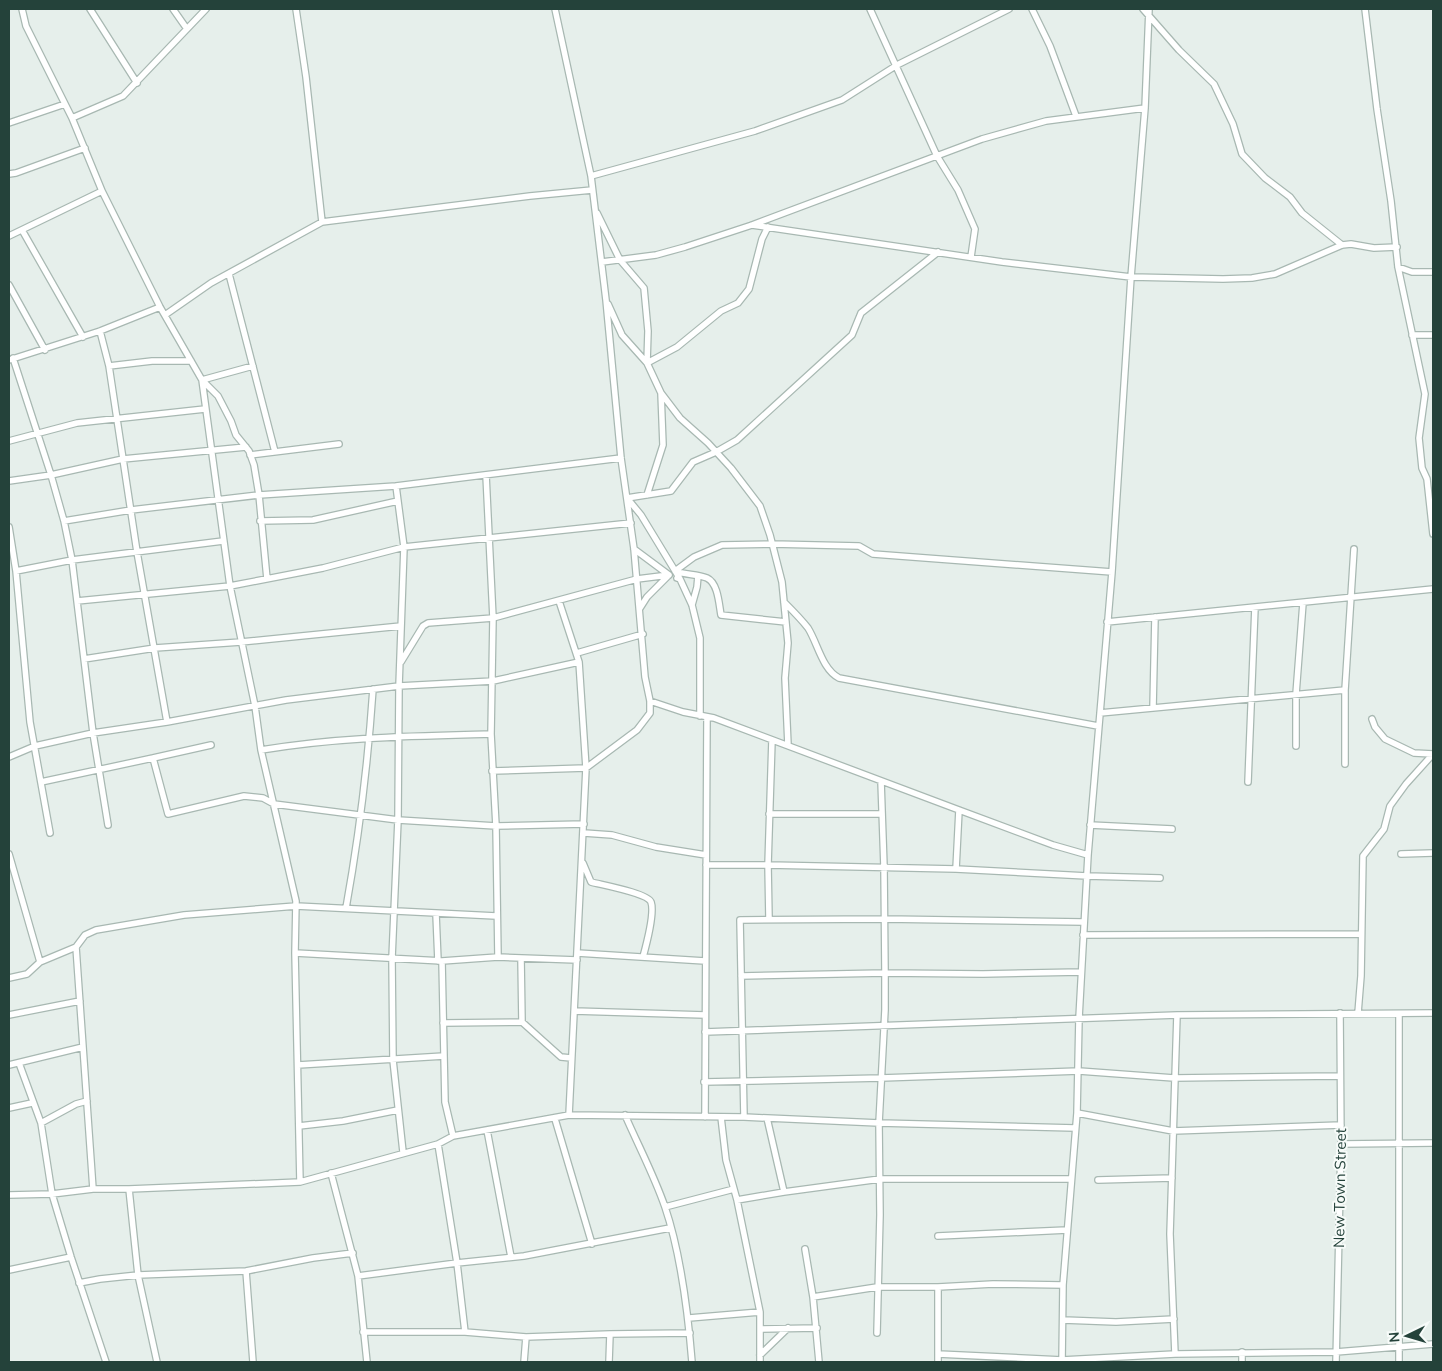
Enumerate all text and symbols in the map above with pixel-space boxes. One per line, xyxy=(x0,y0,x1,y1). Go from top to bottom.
street label: New Town Street xyxy=(1329,1128,1350,1248)
north arrow xyxy=(1382,1311,1432,1361)
text: N xyxy=(1385,1331,1403,1343)

